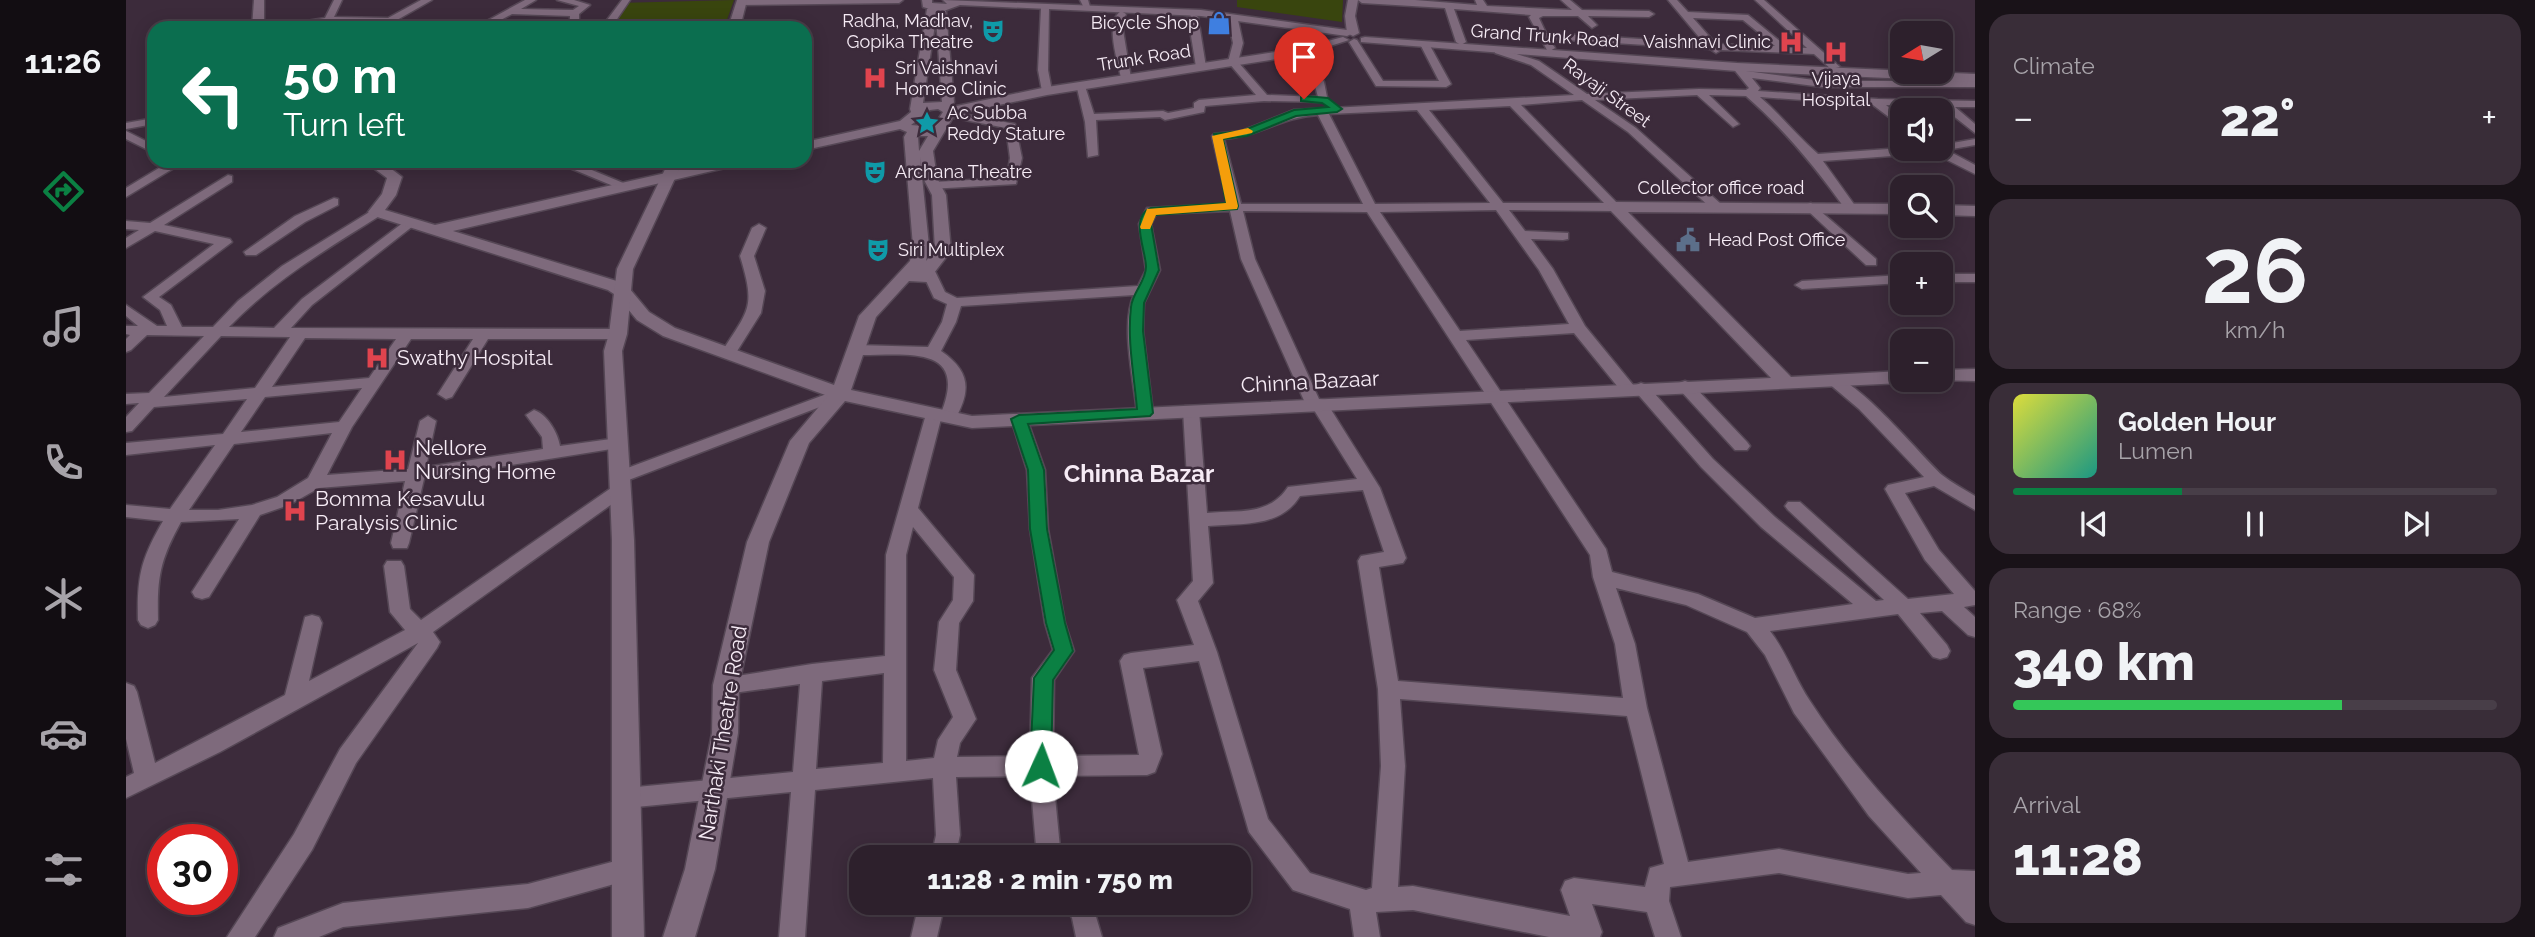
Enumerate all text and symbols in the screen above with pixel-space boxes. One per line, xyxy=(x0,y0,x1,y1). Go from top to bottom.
shop icon: Bicycle Shop xyxy=(1205,9,1233,37)
place label: Radha, Madhav, Gopika Theatre xyxy=(842,10,973,52)
place label: Bicycle Shop xyxy=(1091,12,1199,33)
theatre icon: Radha, Madhav, Gopika Theatre xyxy=(979,17,1007,45)
street label: Grand Trunk Road xyxy=(1470,20,1620,51)
north arrow xyxy=(1890,21,1953,84)
map controls xyxy=(1890,21,1953,392)
pin xyxy=(1274,27,1334,99)
hospital icon: Vaishnavi Clinic xyxy=(1777,28,1805,56)
place label: Vaishnavi Clinic xyxy=(1643,31,1771,52)
icon: arrive xyxy=(1285,38,1323,76)
hospital icon: Vijaya Hospital xyxy=(1822,38,1850,66)
street label: Trunk Road xyxy=(1096,40,1192,75)
text: 11:26 xyxy=(25,43,102,80)
text: 50 m xyxy=(283,47,398,104)
icon: left xyxy=(168,49,259,140)
text: Climate xyxy=(2013,52,2095,79)
street label: Rayaji Street xyxy=(1559,54,1655,131)
place label: Sri Vaishnavi Homeo Clinic xyxy=(895,57,1007,99)
hospital icon: Sri Vaishnavi Homeo Clinic xyxy=(861,64,889,92)
place label: Vijaya Hospital xyxy=(1802,68,1870,110)
text: 22° xyxy=(2220,87,2295,148)
text: − xyxy=(2013,95,2033,140)
text: + xyxy=(2481,95,2497,140)
button: sound xyxy=(1890,98,1953,161)
place label: Ac Subba Reddy Stature xyxy=(947,102,1066,144)
text: Turn left xyxy=(283,106,405,143)
place icon: Ac Subba Reddy Stature xyxy=(913,109,941,137)
theatre icon: Archana Theatre xyxy=(861,158,889,186)
place label: Archana Theatre xyxy=(895,161,1033,182)
icon: directions xyxy=(39,167,88,216)
button: search xyxy=(1890,175,1953,238)
street label: Collector office road xyxy=(1638,177,1804,198)
text: 26 xyxy=(2202,217,2308,324)
public building icon: Head Post Office xyxy=(1674,226,1702,254)
place label: Head Post Office xyxy=(1708,229,1846,250)
theatre icon: Siri Multiplex xyxy=(864,236,892,264)
place label: Siri Multiplex xyxy=(898,239,1004,260)
button: + xyxy=(1890,252,1953,315)
icon: music xyxy=(39,302,88,351)
text: km/h xyxy=(2225,316,2285,343)
button: − xyxy=(1890,329,1953,392)
hospital icon: Swathy Hospital xyxy=(363,344,391,372)
place label: Swathy Hospital xyxy=(397,345,553,370)
street label: Chinna Bazaar xyxy=(1240,365,1380,398)
text: Golden Hour xyxy=(2118,407,2276,437)
place label: Nellore Nursing Home xyxy=(415,435,556,484)
text: Lumen xyxy=(2118,437,2193,464)
icon: phone xyxy=(39,438,88,487)
hospital icon: Nellore Nursing Home xyxy=(381,446,409,474)
district label: Chinna Bazar xyxy=(1064,459,1214,488)
place label: Bomma Kesavulu Paralysis Clinic xyxy=(315,486,485,535)
hospital icon: Bomma Kesavulu Paralysis Clinic xyxy=(281,497,309,525)
icon: previous xyxy=(2075,505,2113,543)
icon: pause xyxy=(2236,505,2274,543)
icon: next xyxy=(2397,505,2435,543)
icon: climate xyxy=(39,574,88,623)
text: Range · 68% xyxy=(2013,596,2142,623)
street label: Narthaki Theatre Road xyxy=(693,624,752,842)
text: 340 km xyxy=(2013,631,2195,692)
icon: car xyxy=(39,709,88,758)
position arrow xyxy=(1004,729,1078,803)
text: Arrival xyxy=(2013,791,2080,818)
speed limit sign: 30 xyxy=(147,824,238,915)
text: 11:28 xyxy=(2013,826,2143,887)
icon: filters xyxy=(39,845,88,894)
text: 11:28 · 2 min · 750 m xyxy=(927,865,1173,895)

